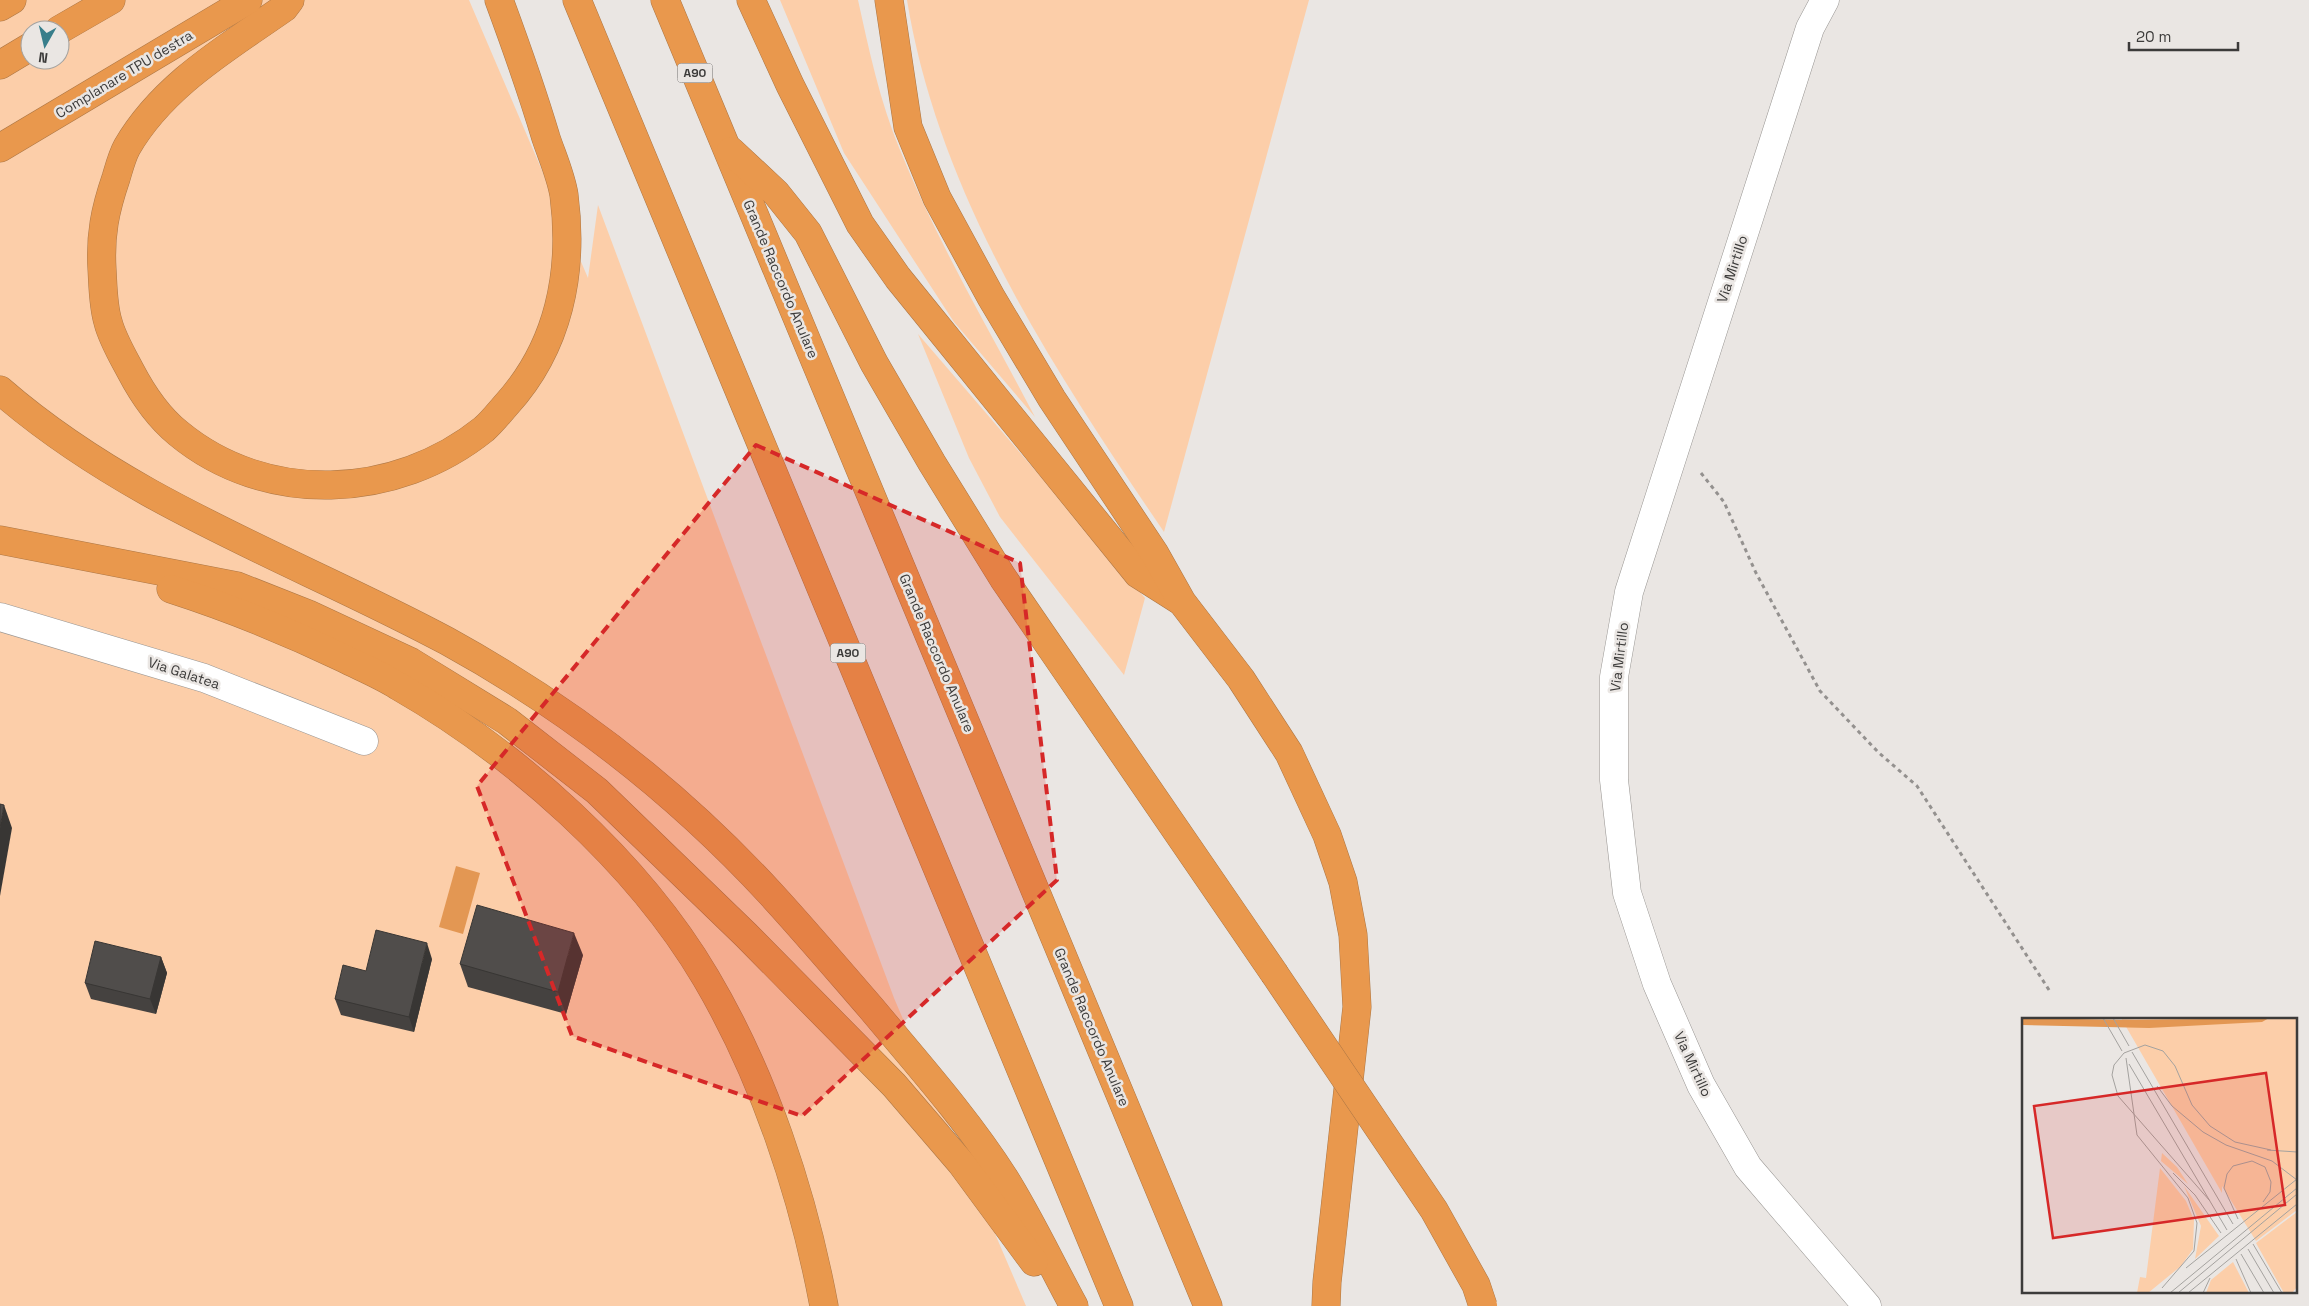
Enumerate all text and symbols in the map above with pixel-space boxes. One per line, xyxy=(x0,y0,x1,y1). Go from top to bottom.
north arrow xyxy=(20,20,70,70)
scale bar xyxy=(2129,20,2238,52)
street label: Complanare TPU destra xyxy=(52,26,196,122)
text: 20 m xyxy=(2136,27,2171,46)
text: N xyxy=(37,48,49,67)
road number: A90 xyxy=(678,64,712,82)
street label: Grande Raccordo Anulare xyxy=(739,197,823,361)
street label: Via Mirtillo xyxy=(1713,233,1751,305)
street label: Grande Raccordo Anulare xyxy=(895,571,979,735)
street label: Via Mirtillo xyxy=(1606,621,1632,693)
road number: A90 xyxy=(830,644,866,662)
street label: Via Galatea xyxy=(146,653,222,693)
street label: Grande Raccordo Anulare xyxy=(1050,945,1134,1109)
inset map xyxy=(2022,1018,2296,1294)
street label: Via Mirtillo xyxy=(1670,1028,1716,1100)

